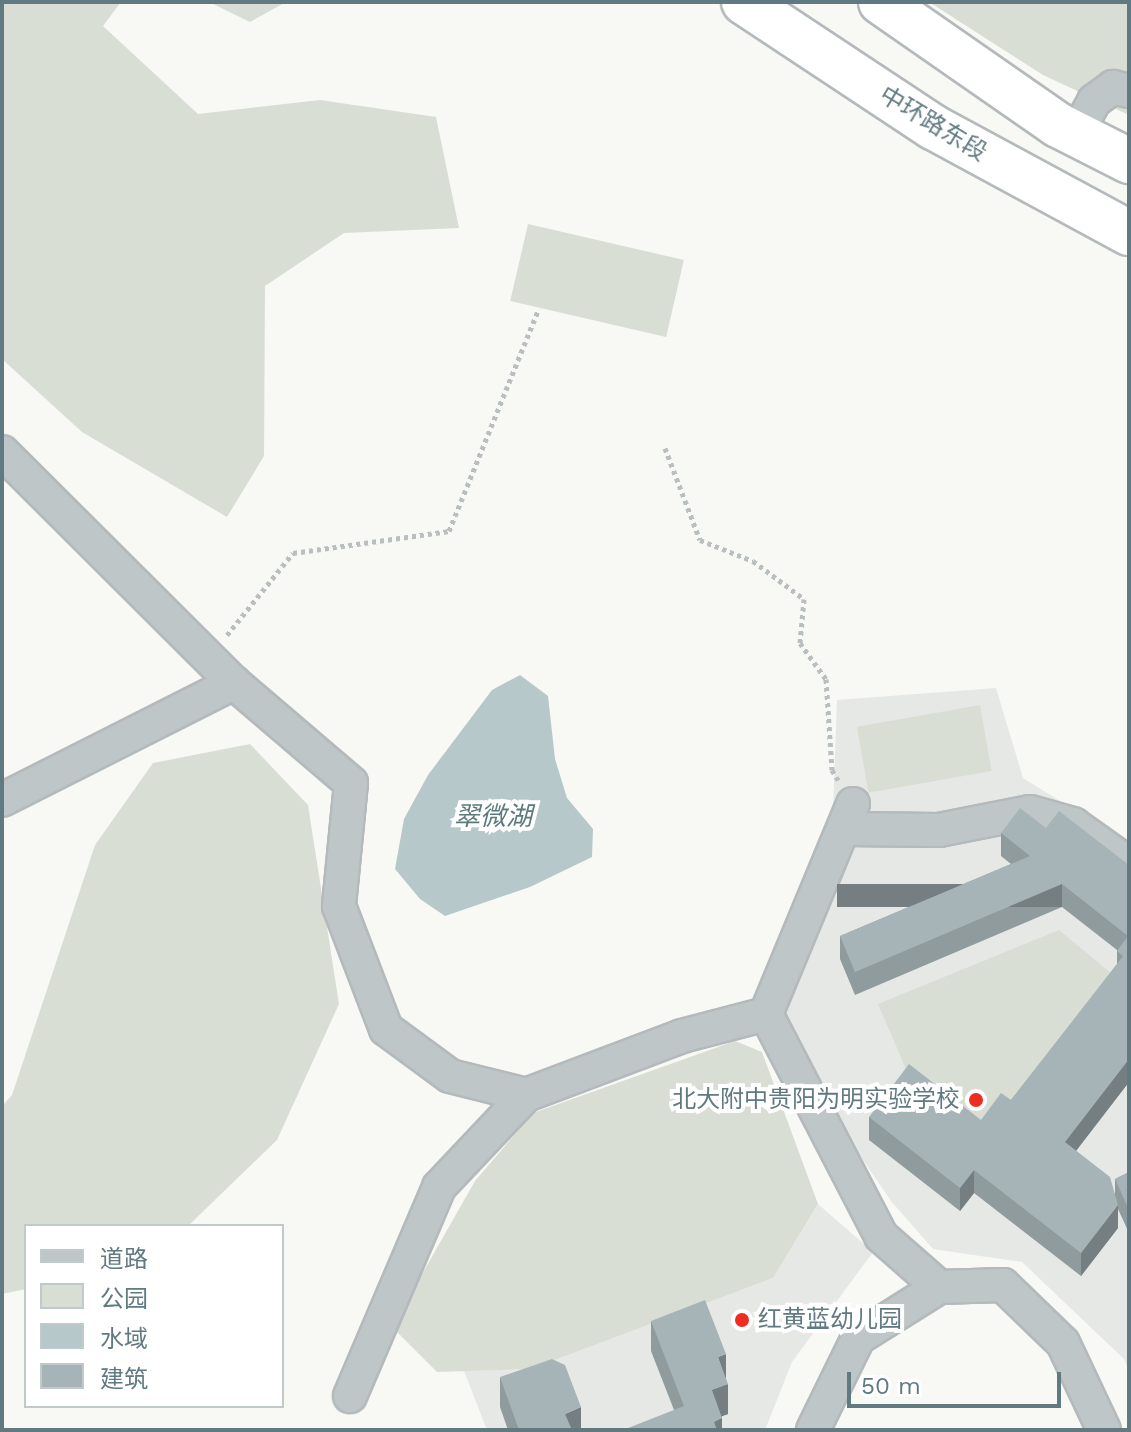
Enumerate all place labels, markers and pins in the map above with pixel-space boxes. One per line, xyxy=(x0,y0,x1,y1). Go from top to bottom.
place label: 北大附中贵阳为明实验学校 xyxy=(672,1086,960,1114)
marker: 北大附中贵阳为明实验学校 xyxy=(967,1091,985,1109)
place label: 红黄蓝幼儿园 xyxy=(758,1306,902,1334)
marker: 红黄蓝幼儿园 xyxy=(733,1311,751,1329)

